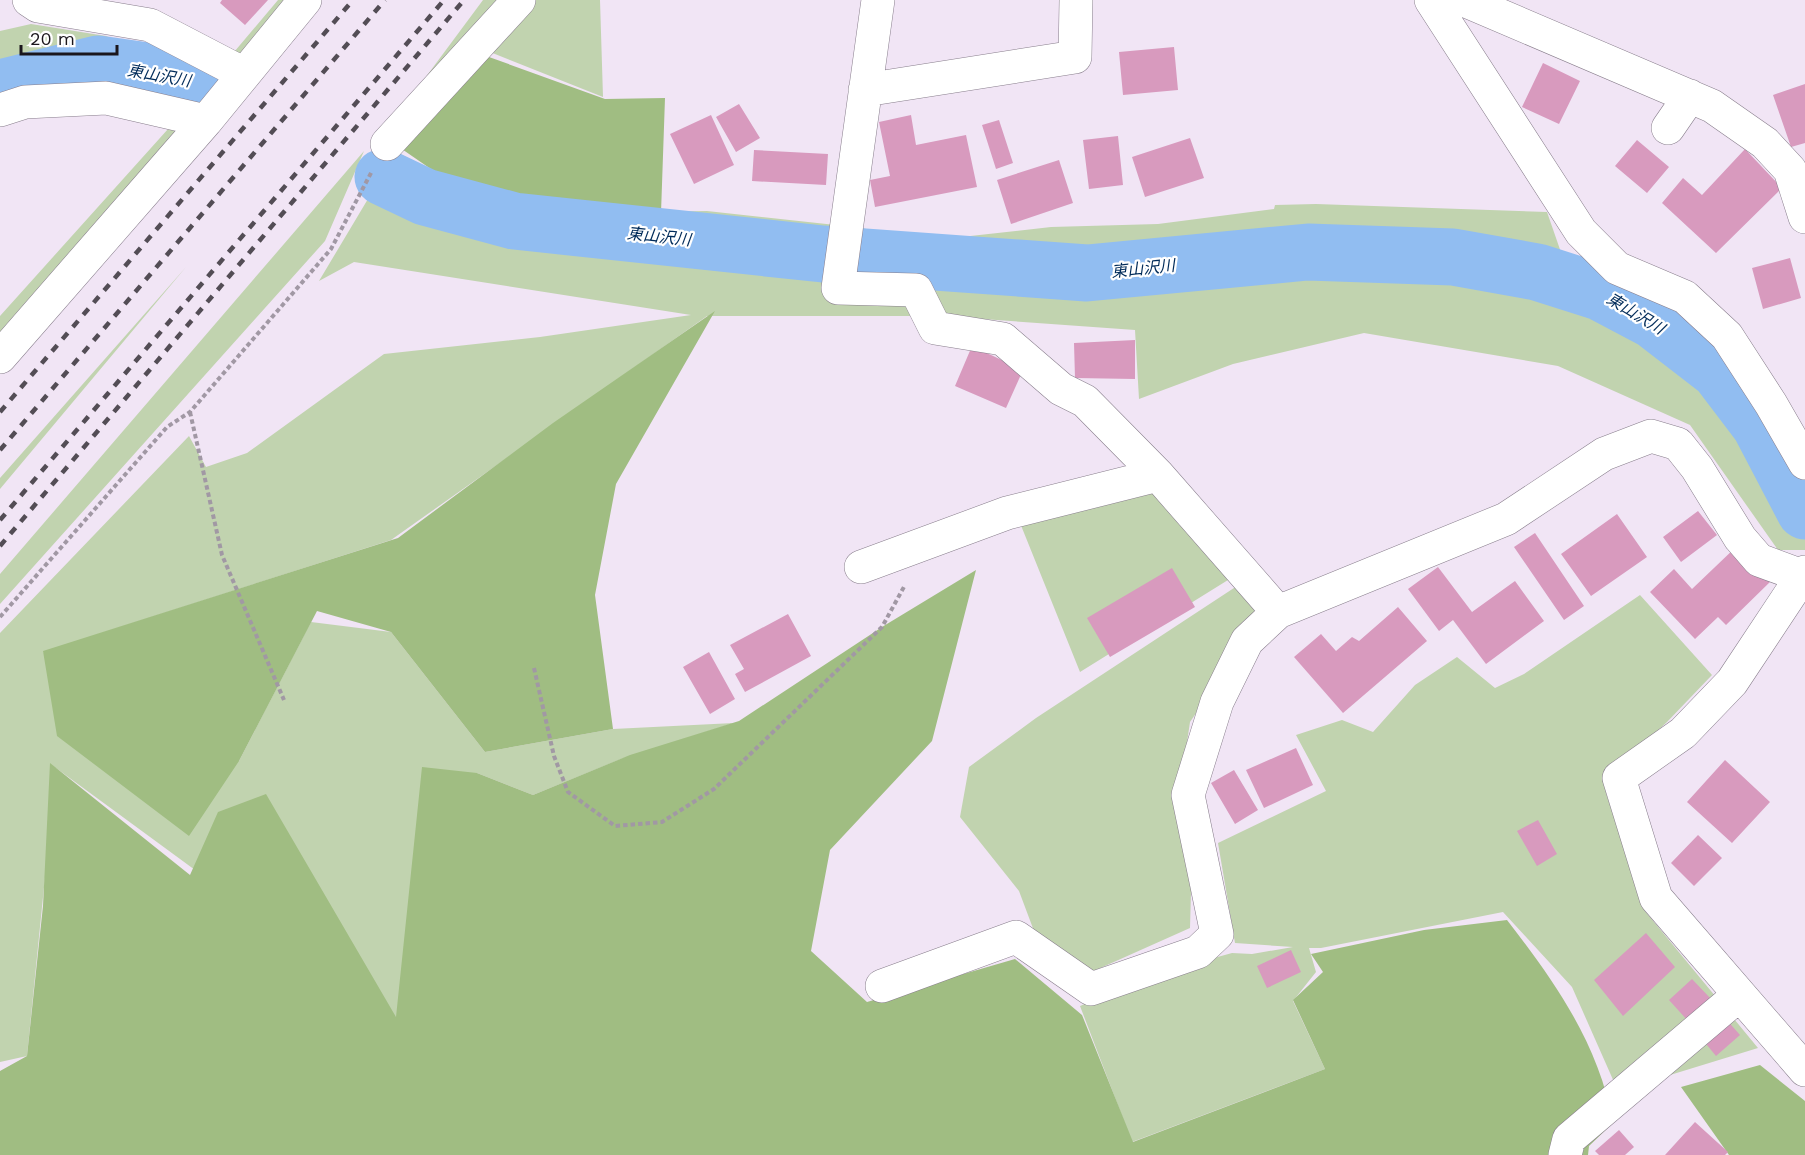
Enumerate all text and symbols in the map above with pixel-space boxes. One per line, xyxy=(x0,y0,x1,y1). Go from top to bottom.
scale bar xyxy=(21,18,117,56)
text: 20 m xyxy=(30,28,75,49)
water label: 東山沢川 xyxy=(126,61,194,91)
water label: 東山沢川 xyxy=(626,224,694,249)
water label: 東山沢川 xyxy=(1110,255,1178,281)
water label: 東山沢川 xyxy=(1603,289,1670,339)

